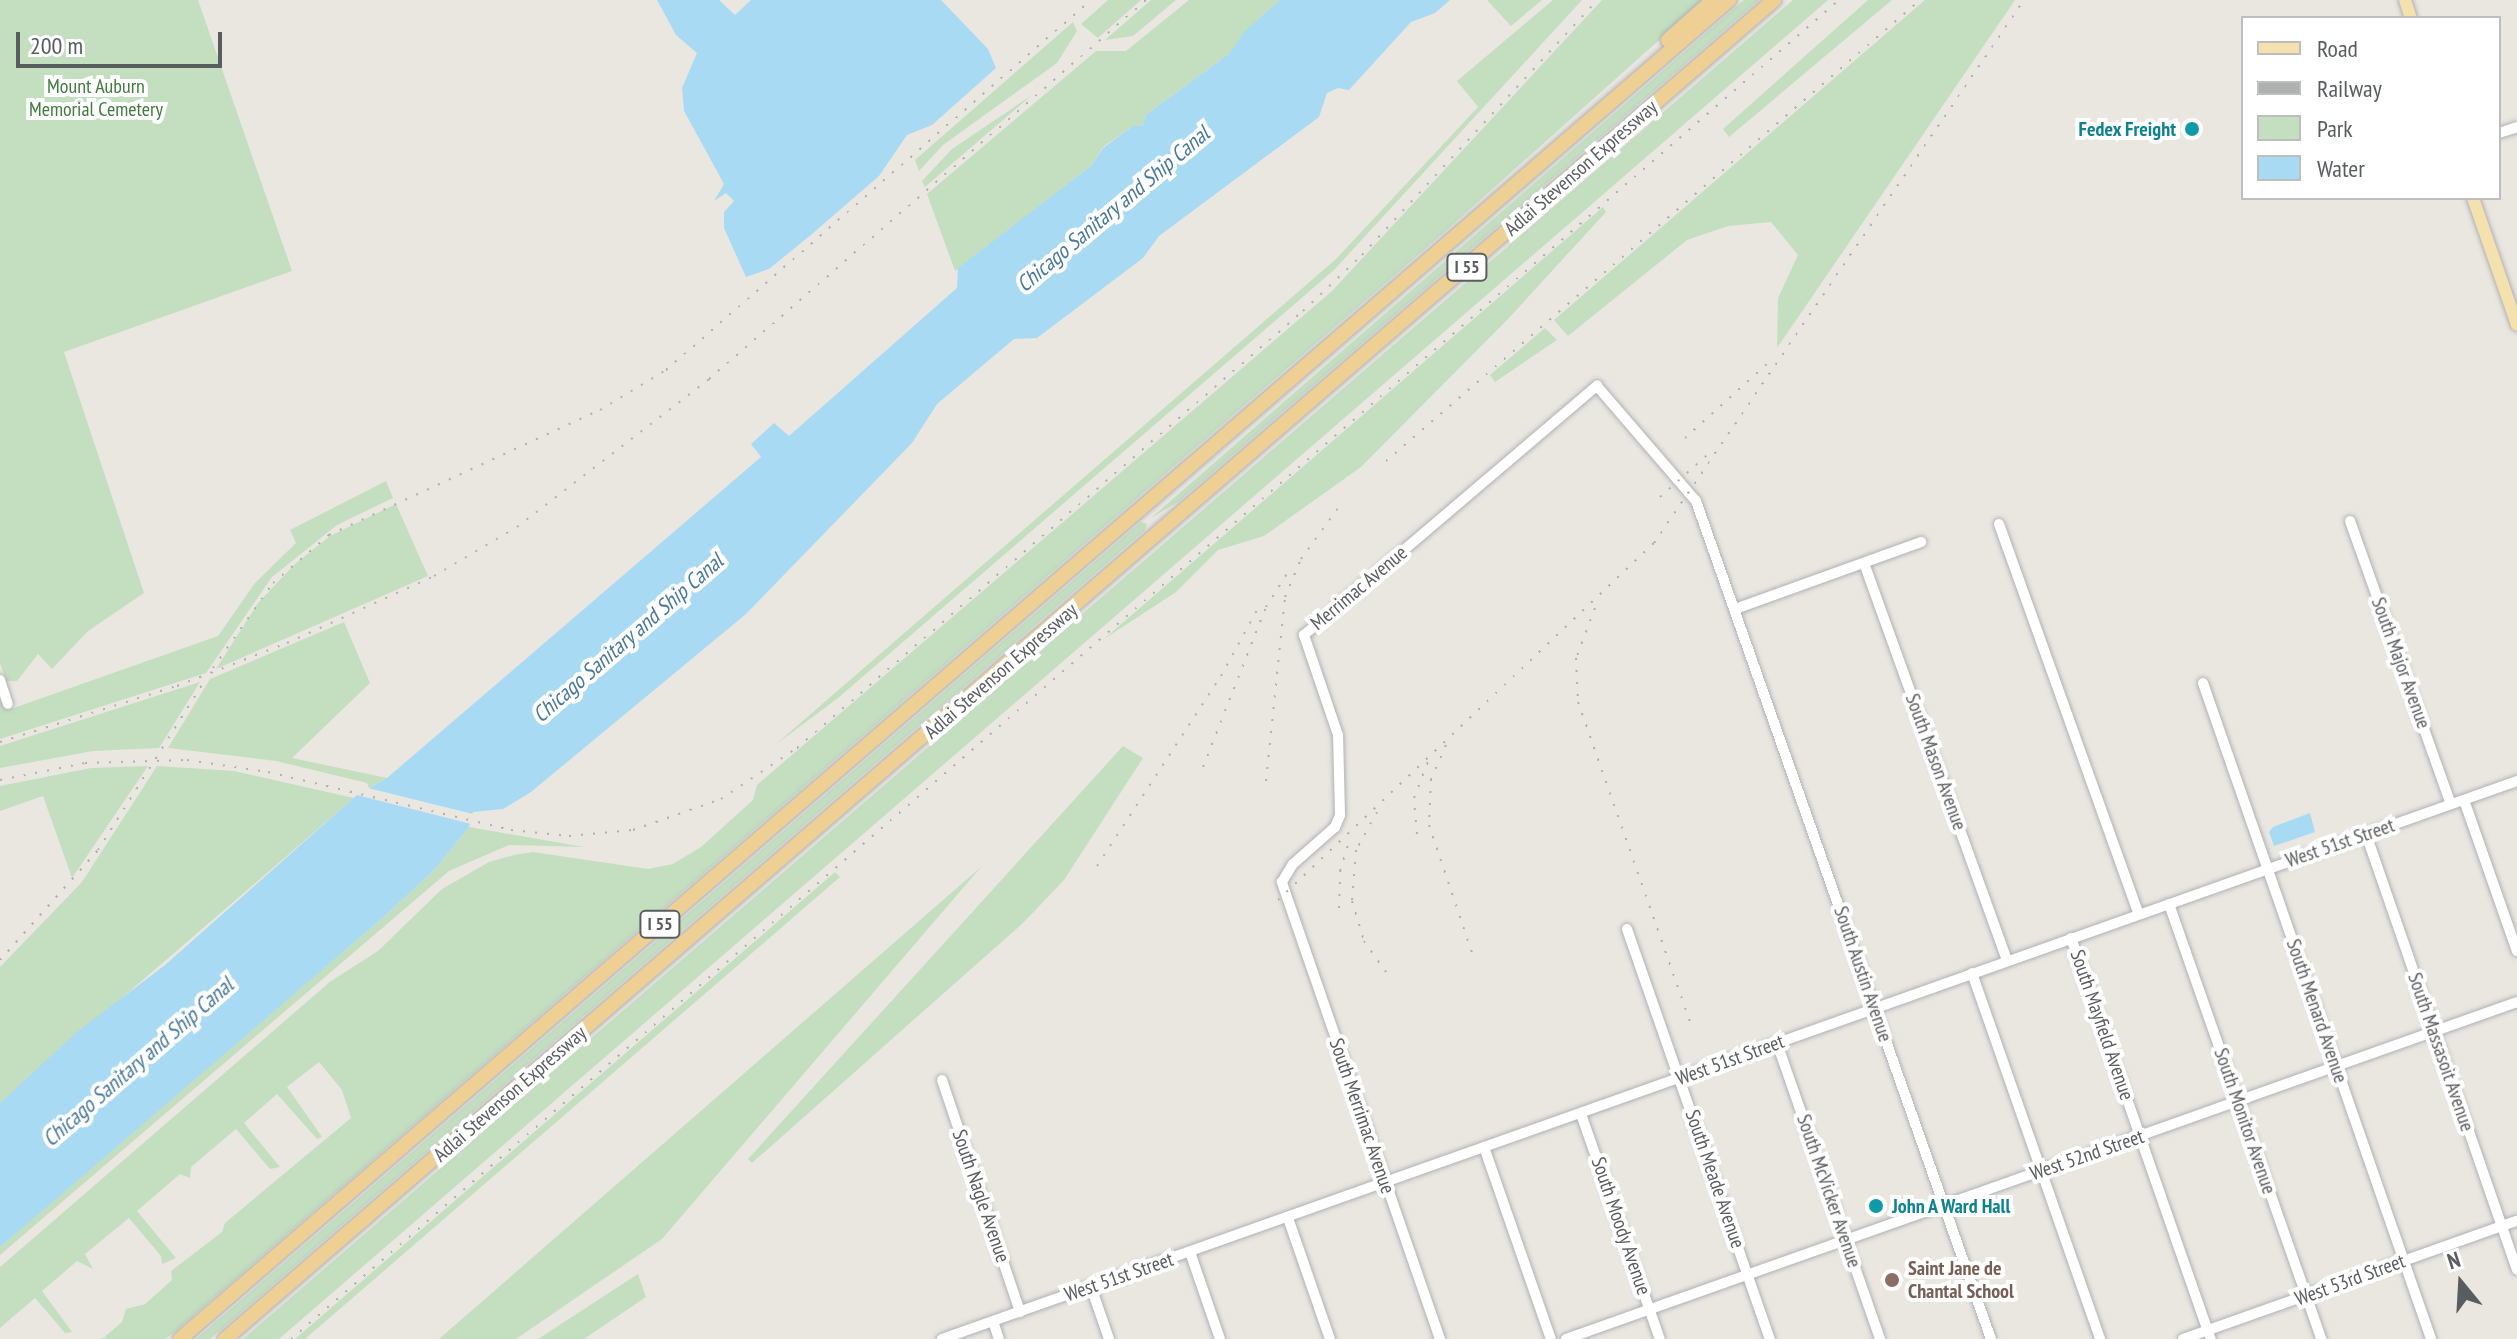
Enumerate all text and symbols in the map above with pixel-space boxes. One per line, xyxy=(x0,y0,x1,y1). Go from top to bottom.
scale bar xyxy=(20,16,226,66)
legend xyxy=(2241,16,2501,200)
text: 200 m xyxy=(30,30,83,61)
text: Road xyxy=(2317,33,2358,64)
text: Railway xyxy=(2317,73,2382,104)
park label: Mount Auburn Memorial Cemetery xyxy=(29,74,163,121)
street label: Adlai Stevenson Expressway xyxy=(1500,95,1662,241)
text: Park xyxy=(2317,113,2353,144)
place label: Fedex Freight xyxy=(2078,117,2176,141)
water label: Chicago Sanitary and Ship Canal xyxy=(1011,120,1215,298)
marker: Fedex Freight xyxy=(2183,120,2201,138)
text: Water xyxy=(2317,153,2365,184)
road number: I 55 xyxy=(1445,253,1489,281)
street label: Merrimac Avenue xyxy=(1306,540,1412,636)
water label: Chicago Sanitary and Ship Canal xyxy=(527,548,729,728)
street label: South Major Avenue xyxy=(2366,594,2436,732)
street label: Adlai Stevenson Expressway xyxy=(920,598,1082,744)
street label: South Mason Avenue xyxy=(1900,690,1972,834)
street label: West 51st Street xyxy=(2282,813,2398,873)
street label: South Austin Avenue xyxy=(1828,903,1898,1045)
road number: I 55 xyxy=(638,910,682,938)
street label: South Menard Avenue xyxy=(2281,936,2353,1086)
street label: South Mayfield Avenue xyxy=(2065,946,2139,1104)
street label: South Massasoit Avenue xyxy=(2403,969,2479,1135)
water label: Chicago Sanitary and Ship Canal xyxy=(37,972,239,1152)
street label: Adlai Stevenson Expressway xyxy=(429,1021,591,1167)
street label: West 51st Street xyxy=(1673,1029,1787,1091)
street label: South Merrimac Avenue xyxy=(1324,1035,1400,1197)
street label: South Monitor Avenue xyxy=(2209,1045,2281,1197)
street label: South Meade Avenue xyxy=(1680,1106,1750,1252)
street label: South McVicker Avenue xyxy=(1791,1111,1867,1271)
street label: West 52nd Street xyxy=(2027,1124,2147,1186)
street label: South Nagle Avenue xyxy=(947,1126,1015,1266)
street label: South Moody Avenue xyxy=(1586,1153,1656,1299)
place label: John A Ward Hall xyxy=(1892,1194,2012,1218)
marker: John A Ward Hall xyxy=(1867,1197,1885,1215)
north arrow xyxy=(2421,1243,2501,1323)
text: N xyxy=(2444,1245,2464,1275)
street label: West 51st Street xyxy=(1061,1247,1177,1307)
street label: West 53rd Street xyxy=(2292,1249,2408,1311)
place label: Saint Jane de Chantal School xyxy=(1908,1256,2014,1303)
marker: Saint Jane de Chantal School xyxy=(1883,1271,1901,1289)

